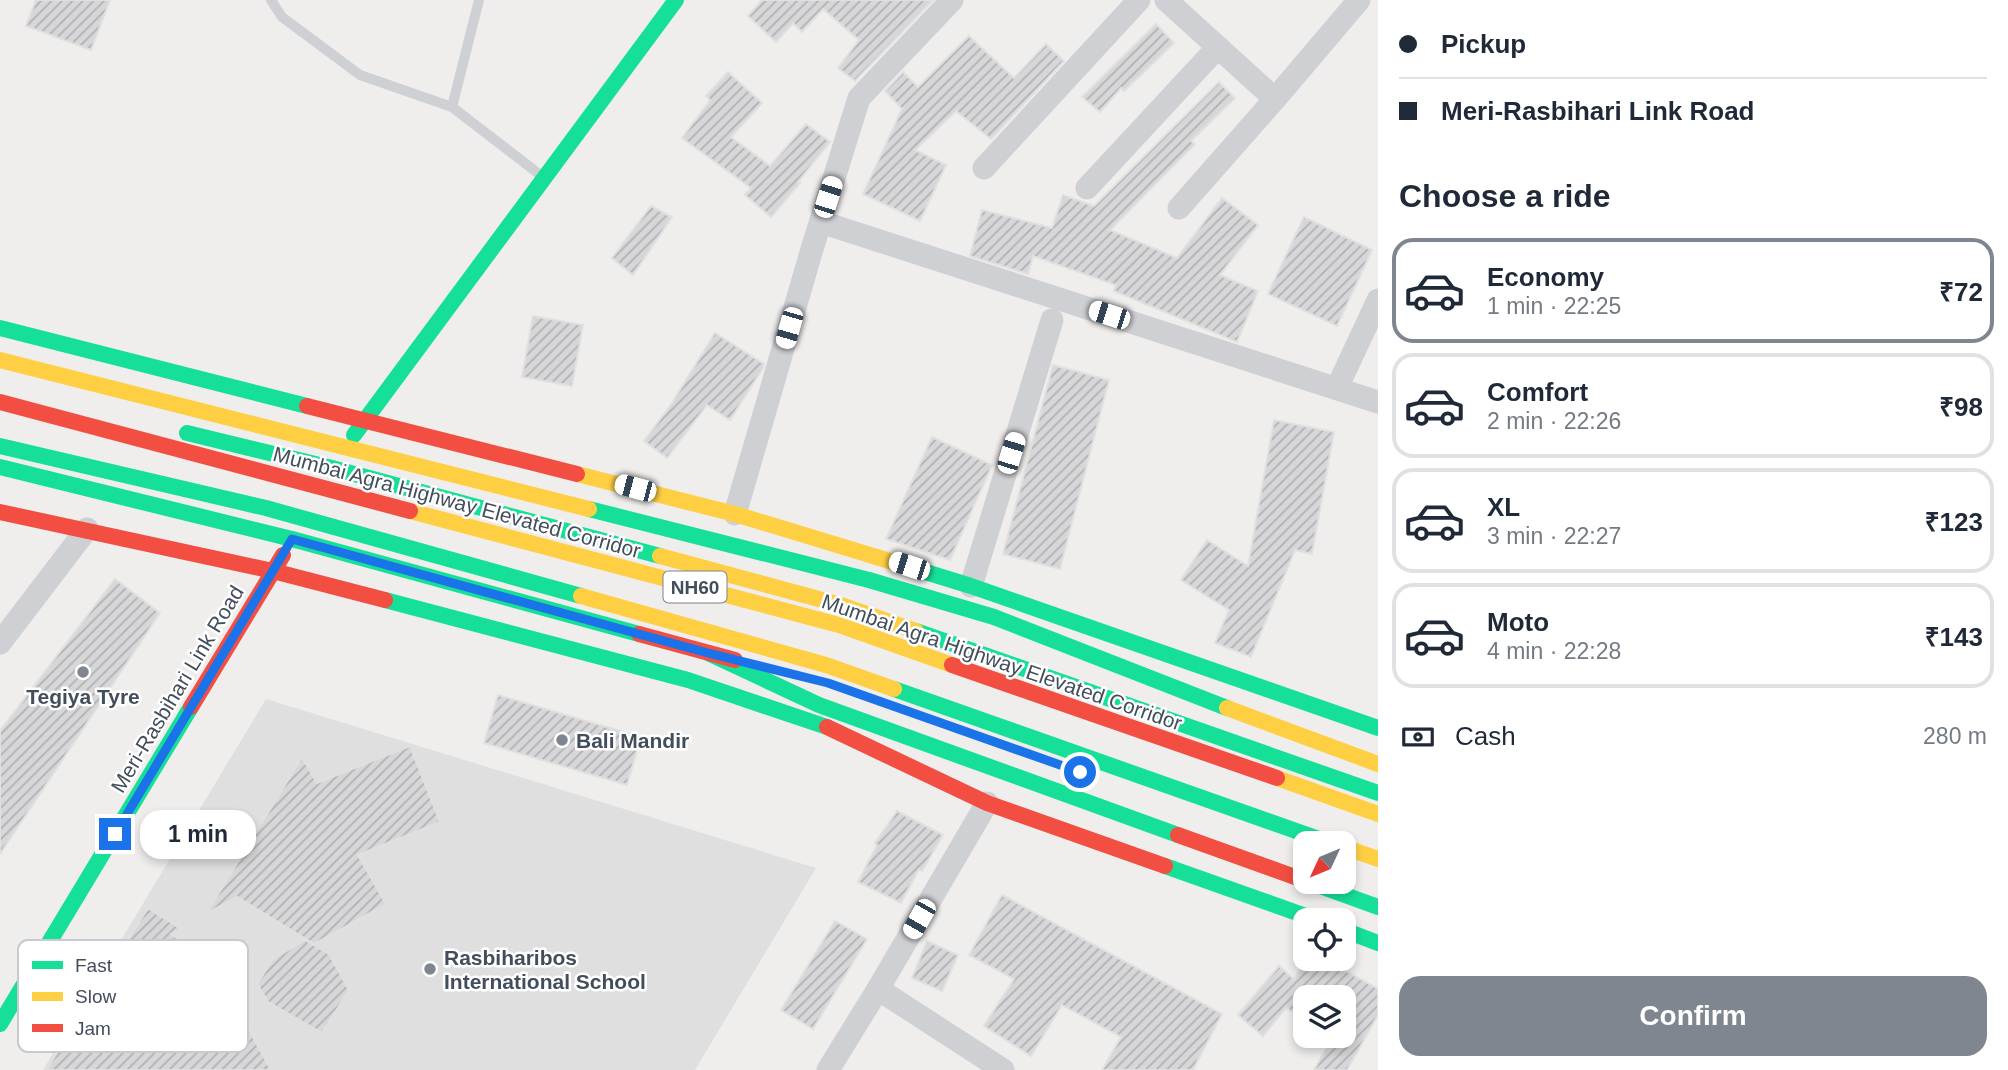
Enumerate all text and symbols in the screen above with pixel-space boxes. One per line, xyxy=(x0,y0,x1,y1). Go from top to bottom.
text: Pickup xyxy=(1441,29,1526,59)
text: Meri-Rasbihari Link Road xyxy=(1441,96,1755,126)
car xyxy=(812,174,845,220)
text: Choose a ride xyxy=(1399,178,1611,214)
icon: car xyxy=(1403,259,1466,322)
text: Economy xyxy=(1487,262,1604,292)
text: ₹72 xyxy=(1939,277,1983,307)
text: 1 min · 22:25 xyxy=(1487,293,1621,319)
car xyxy=(1086,299,1133,331)
car xyxy=(774,305,805,351)
icon: car xyxy=(1403,374,1466,437)
text: Comfort xyxy=(1487,377,1588,407)
text: ₹98 xyxy=(1939,392,1983,422)
text: 2 min · 22:26 xyxy=(1487,408,1621,434)
car xyxy=(995,430,1028,476)
street label: Mumbai Agra Highway Elevated Corridor xyxy=(271,442,643,562)
car xyxy=(612,472,659,504)
icon: car xyxy=(1403,489,1466,552)
text: XL xyxy=(1487,492,1520,522)
text: ₹123 xyxy=(1925,507,1983,537)
text: 3 min · 22:27 xyxy=(1487,523,1621,549)
car xyxy=(886,550,933,582)
road number: NH60 xyxy=(664,572,726,602)
street label: Meri-Rasbihari Link Road xyxy=(106,582,248,796)
street label: Mumbai Agra Highway Elevated Corridor xyxy=(819,589,1185,735)
icon: car xyxy=(1403,604,1466,667)
text: Moto xyxy=(1487,607,1549,637)
text: ₹143 xyxy=(1925,622,1983,652)
text: 4 min · 22:28 xyxy=(1487,638,1621,664)
marker: Tegiya Tyre xyxy=(75,664,91,680)
place label: Tegiya Tyre xyxy=(26,685,140,708)
icon: cash xyxy=(1399,718,1437,756)
text: Cash xyxy=(1455,721,1516,751)
text: 280 m xyxy=(1923,723,1987,749)
place label: Bali Mandir xyxy=(576,729,689,752)
marker: Bali Mandir xyxy=(554,732,570,748)
route start xyxy=(1064,756,1096,788)
callout: 1 min xyxy=(140,810,255,858)
route end xyxy=(99,818,131,850)
text: 1 min xyxy=(168,821,228,847)
north arrow xyxy=(1293,831,1356,894)
map controls xyxy=(1293,831,1356,1048)
car xyxy=(900,896,939,942)
button: locate xyxy=(1293,908,1356,971)
legend xyxy=(18,940,248,1052)
place label: Rasbiharibos International School xyxy=(444,946,646,993)
text: Fast xyxy=(75,955,113,976)
marker: Rasbiharibos International School xyxy=(422,961,438,977)
button: Confirm xyxy=(1399,976,1987,1056)
button: layers xyxy=(1293,985,1356,1048)
text: Slow xyxy=(75,986,116,1007)
text: Jam xyxy=(75,1018,111,1039)

